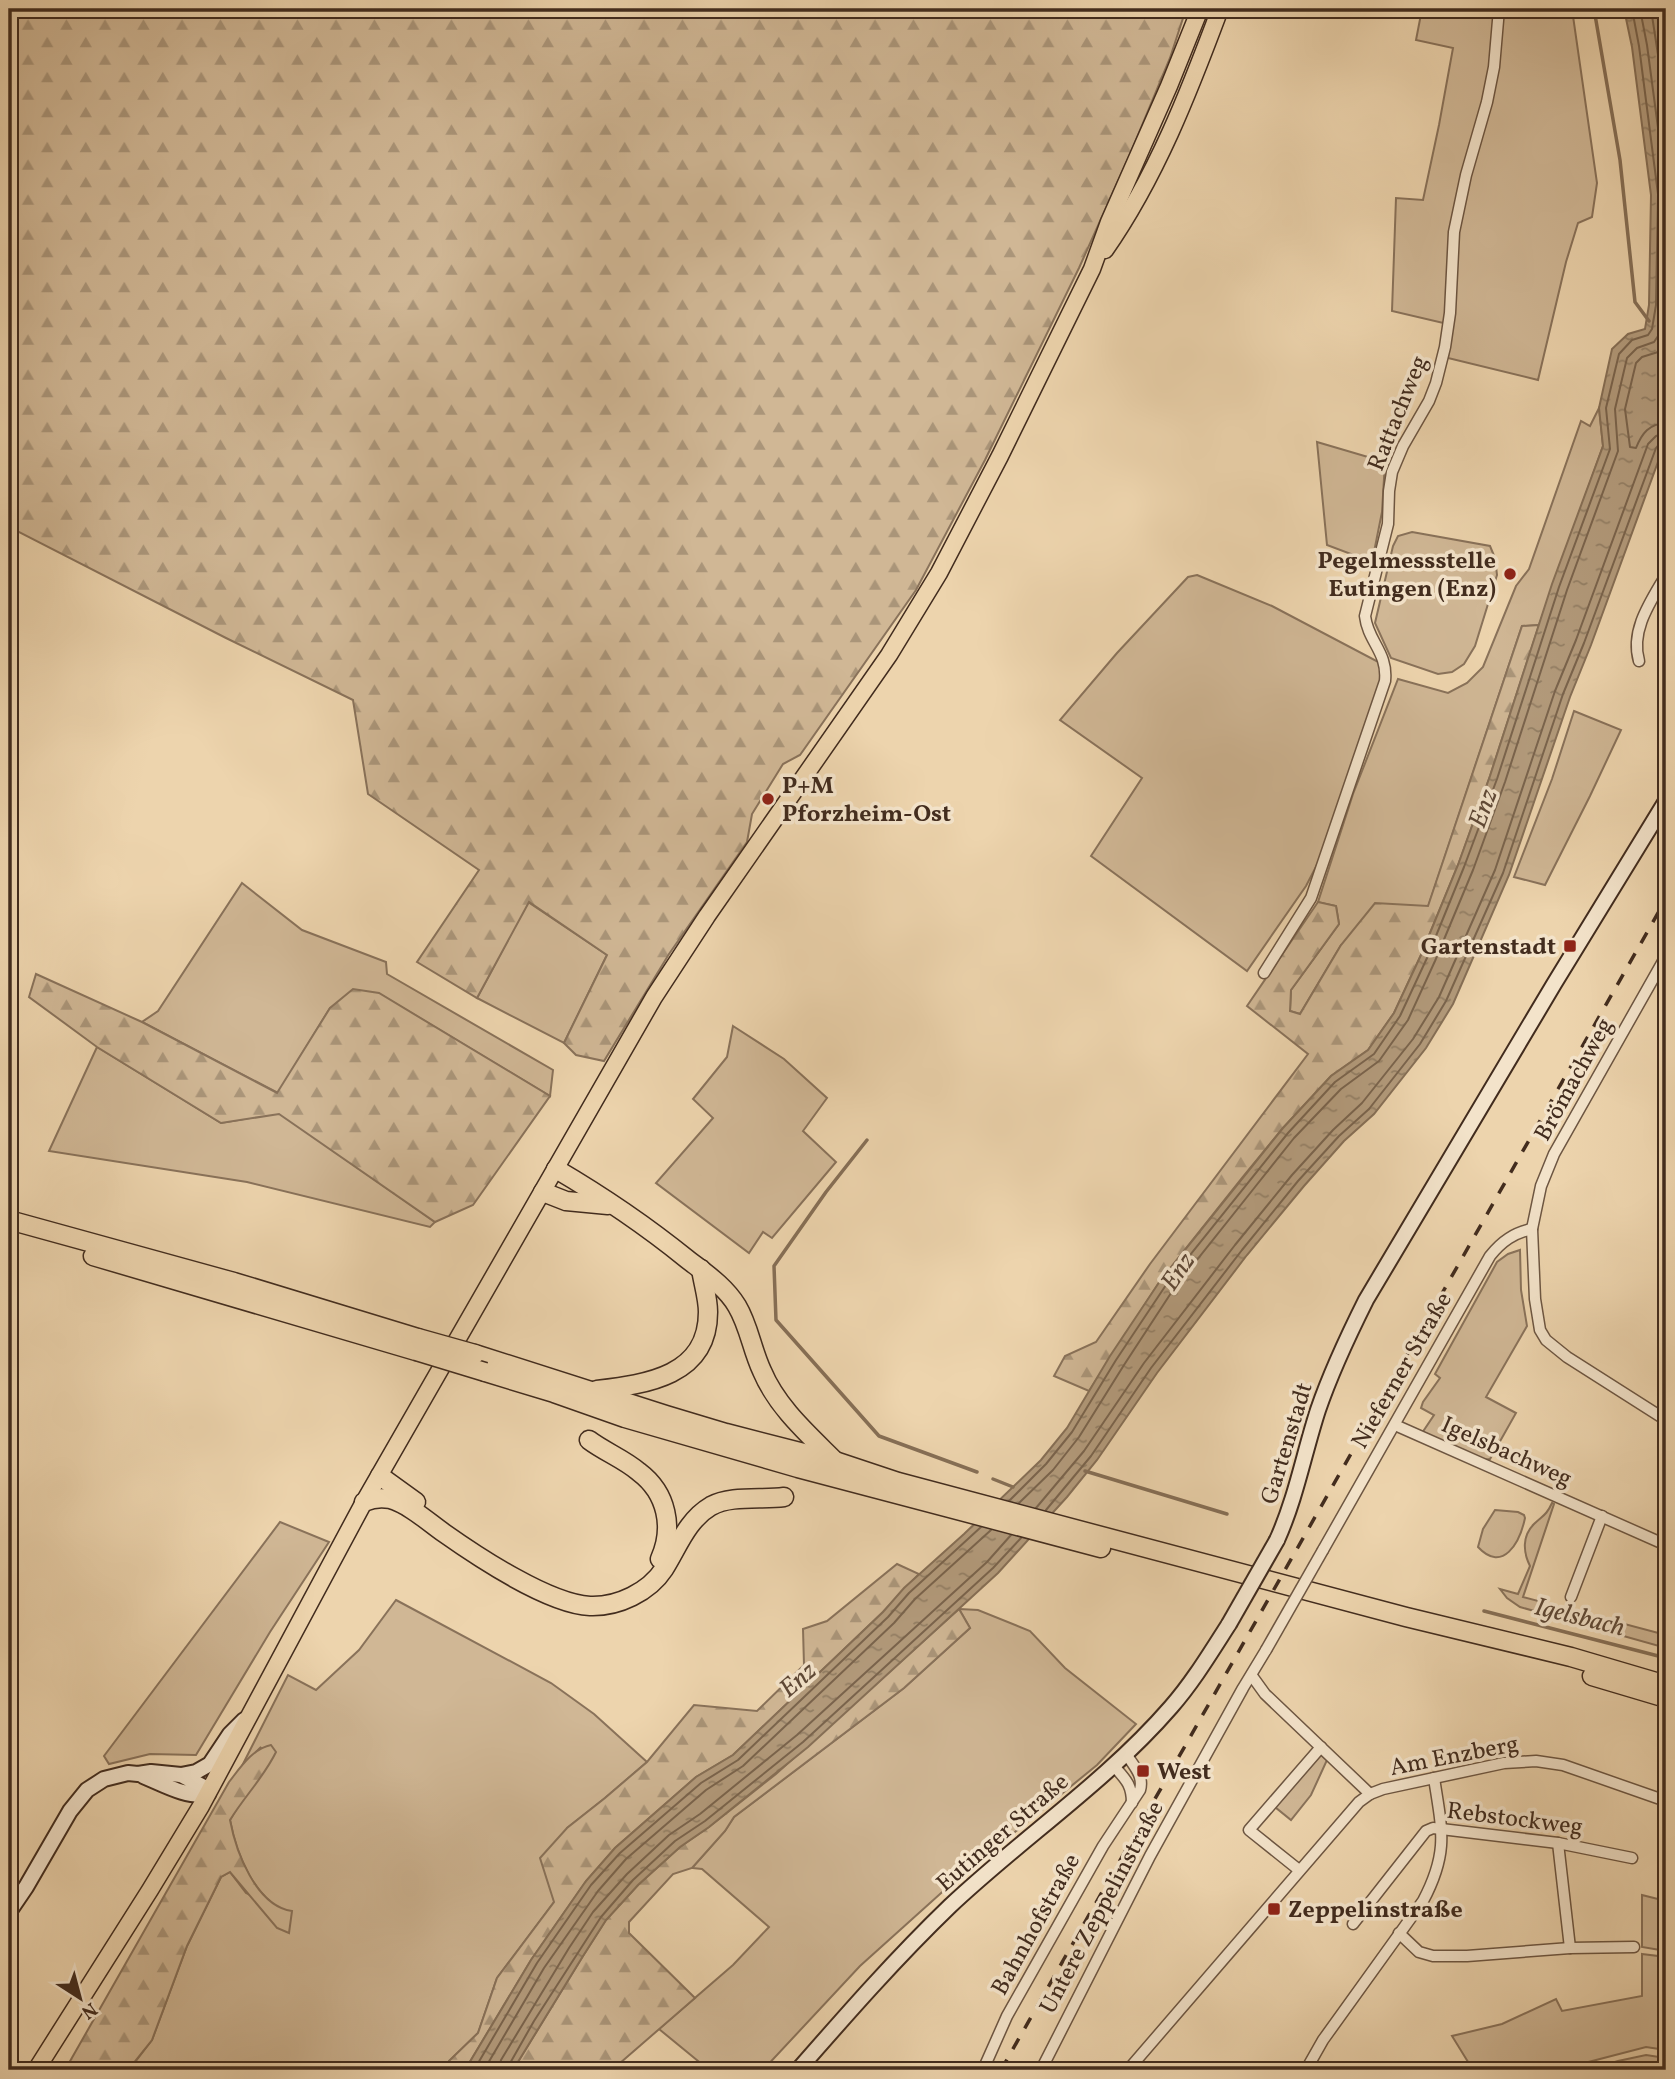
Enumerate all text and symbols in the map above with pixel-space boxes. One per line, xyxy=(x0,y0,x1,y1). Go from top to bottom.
street label: Rattachweg xyxy=(1360,351,1437,477)
place label: Pegelmessstelle Eutingen (Enz) xyxy=(1317,545,1496,607)
marker: Pegelmessstelle Eutingen (Enz) xyxy=(1502,566,1518,582)
place label: P+M Pforzheim-Ost xyxy=(782,770,951,832)
water label: Enz xyxy=(1460,784,1507,833)
marker: P+M Pforzheim-Ost xyxy=(760,791,776,807)
place label: Gartenstadt xyxy=(1421,931,1556,965)
marker: Gartenstadt xyxy=(1562,938,1578,954)
street label: Brömachweg xyxy=(1527,1012,1623,1148)
water label: Enz xyxy=(1153,1246,1204,1298)
street label: Nieferner Straße xyxy=(1344,1286,1461,1456)
street label: Gartenstadt xyxy=(1253,1378,1323,1509)
street label: Igelsbachweg xyxy=(1435,1409,1577,1497)
water label: Igelsbach xyxy=(1531,1589,1628,1647)
water label: Enz xyxy=(772,1654,825,1707)
street label: Am Enzberg xyxy=(1387,1728,1522,1786)
place label: West xyxy=(1157,1756,1211,1790)
marker: West xyxy=(1135,1763,1151,1779)
street label: Eutinger Straße xyxy=(930,1766,1077,1901)
street label: Untere Zeppelinstraße xyxy=(1032,1795,1173,2021)
street label: Rebstockweg xyxy=(1445,1795,1585,1845)
street label: Bahnhofstraße xyxy=(984,1848,1090,2002)
place label: Zeppelinstraße xyxy=(1288,1894,1463,1928)
marker: Zeppelinstraße xyxy=(1266,1901,1282,1917)
north arrow xyxy=(46,1964,116,2034)
text: N xyxy=(75,1996,102,2025)

